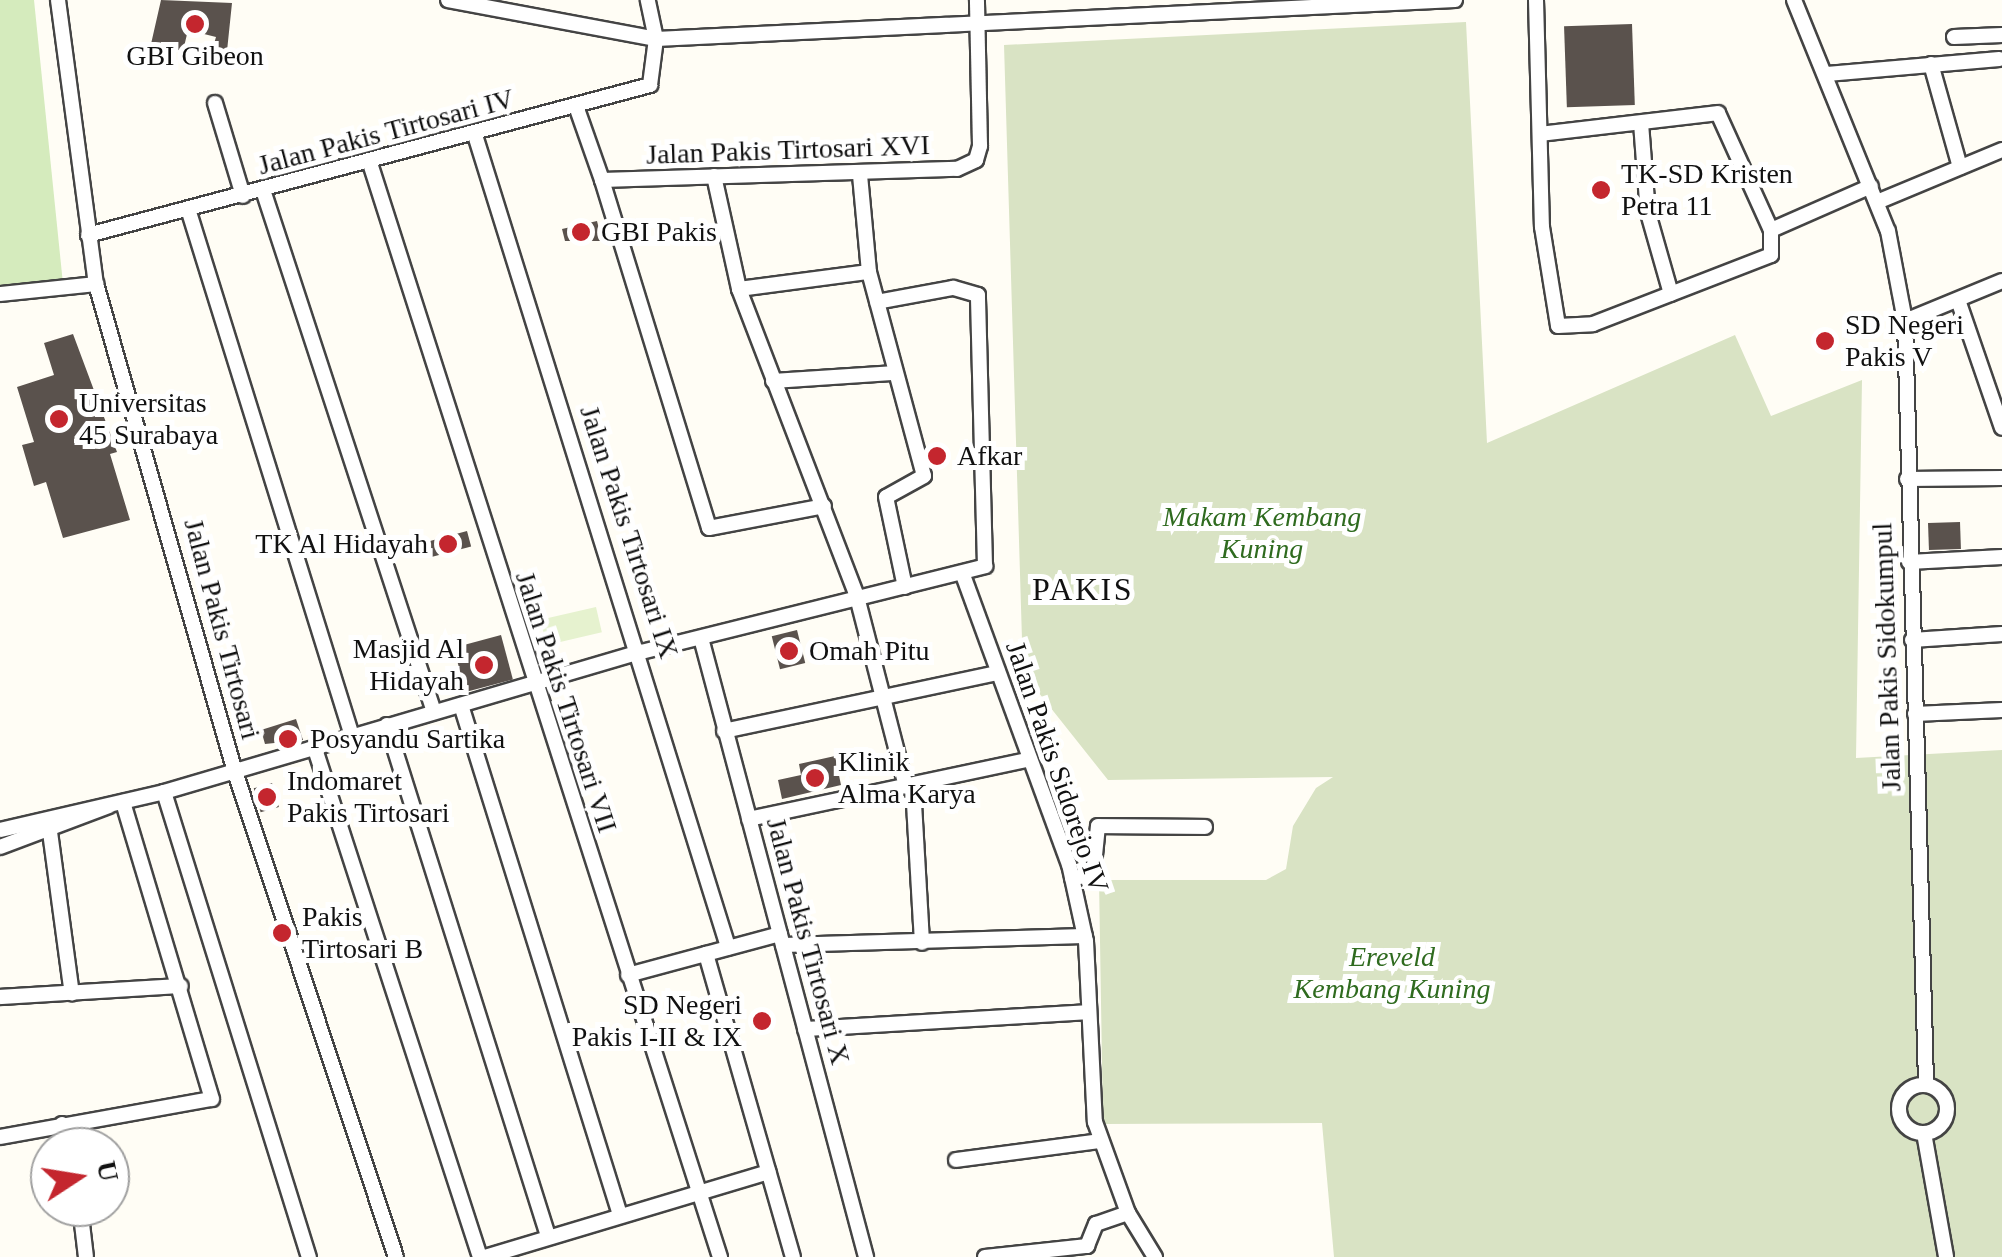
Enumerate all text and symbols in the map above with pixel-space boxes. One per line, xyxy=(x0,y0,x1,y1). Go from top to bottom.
marker: GBI Gibeon xyxy=(184,13,206,35)
place label: GBI Gibeon xyxy=(126,39,264,73)
street label: Jalan Pakis Tirtosari IV xyxy=(254,82,518,182)
street label: Jalan Pakis Tirtosari XVI xyxy=(645,128,931,172)
place label: TK-SD Kristen Petra 11 xyxy=(1621,157,1793,223)
marker: TK-SD Kristen Petra 11 xyxy=(1590,179,1612,201)
place label: GBI Pakis xyxy=(601,215,717,249)
marker: GBI Pakis xyxy=(570,221,592,243)
place label: SD Negeri Pakis V xyxy=(1845,308,1964,374)
marker: SD Negeri Pakis V xyxy=(1814,330,1836,352)
place label: Universitas 45 Surabaya xyxy=(79,386,218,452)
street label: Jalan Pakis Tirtosari IX xyxy=(572,401,686,663)
marker: Universitas 45 Surabaya xyxy=(48,408,70,430)
place label: Afkar xyxy=(957,439,1022,473)
marker: Afkar xyxy=(926,445,948,467)
park label: Makam Kembang Kuning xyxy=(1163,500,1361,566)
street label: Jalan Pakis Tirtosari xyxy=(176,515,268,743)
street label: Jalan Pakis Sidokumpul xyxy=(1866,522,1908,792)
place label: TK Al Hidayah xyxy=(254,527,428,561)
marker: TK Al Hidayah xyxy=(437,533,459,555)
street label: Jalan Pakis Tirtosari VII xyxy=(508,567,624,837)
district label: PAKIS xyxy=(1032,570,1134,608)
place label: Masjid Al Hidayah xyxy=(351,632,464,698)
place label: Omah Pitu xyxy=(809,634,930,668)
street label: Jalan Pakis Sidorejo IV xyxy=(998,637,1116,897)
marker: Omah Pitu xyxy=(778,640,800,662)
marker: Masjid Al Hidayah xyxy=(473,654,495,676)
place label: Posyandu Sartika xyxy=(310,722,505,756)
marker: Posyandu Sartika xyxy=(275,726,301,752)
place label: Klinik Alma Karya xyxy=(838,745,976,811)
place label: Indomaret Pakis Tirtosari xyxy=(287,764,450,830)
marker: Klinik Alma Karya xyxy=(802,765,828,791)
marker: Indomaret Pakis Tirtosari xyxy=(256,786,278,808)
street label: Jalan Pakis Tirtosari X xyxy=(759,814,857,1068)
place label: Pakis Tirtosari B xyxy=(302,900,423,966)
marker: Pakis Tirtosari B xyxy=(271,922,293,944)
park label: Ereveld Kembang Kuning xyxy=(1294,940,1490,1006)
place label: SD Negeri Pakis I-II & IX xyxy=(572,988,742,1054)
marker: SD Negeri Pakis I-II & IX xyxy=(751,1010,773,1032)
north arrow xyxy=(30,1127,130,1227)
text: U xyxy=(91,1158,125,1184)

